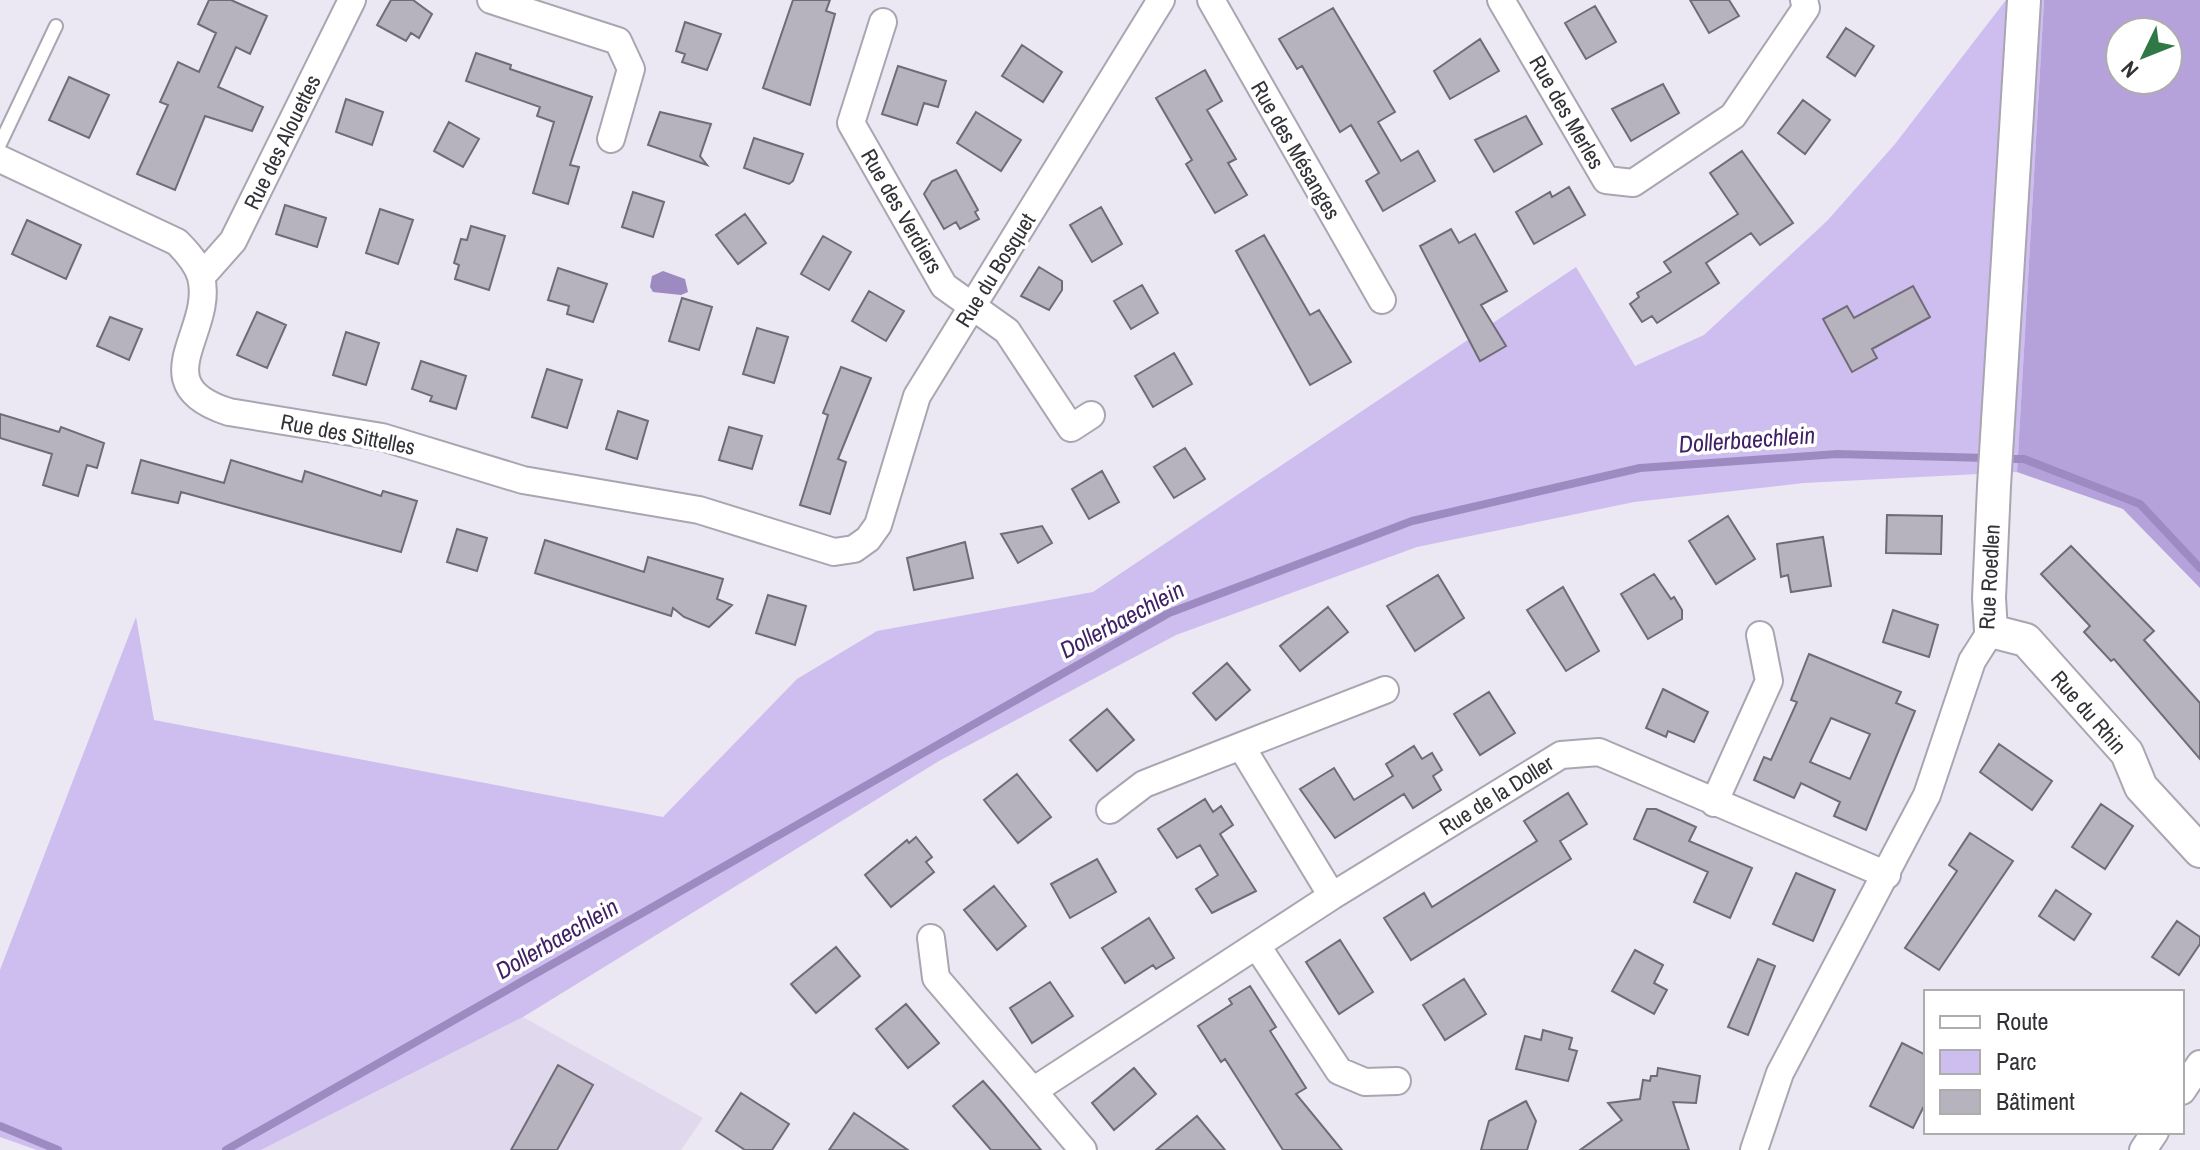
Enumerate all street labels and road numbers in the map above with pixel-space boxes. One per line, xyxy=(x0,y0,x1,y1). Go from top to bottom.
street label: Rue des Merles xyxy=(1522,50,1612,174)
street label: Rue des Alouettes xyxy=(236,70,328,214)
street label: Rue des Mésanges xyxy=(1244,75,1348,225)
street label: Rue des Verdiers xyxy=(854,143,950,279)
street label: Rue du Bosquet xyxy=(948,207,1042,333)
street label: Rue des Sittelles xyxy=(278,406,418,462)
street label: Rue Roedlen xyxy=(1971,524,2007,630)
street label: Rue du Rhin xyxy=(2044,664,2134,760)
street label: Rue de la Doller xyxy=(1433,748,1559,842)

